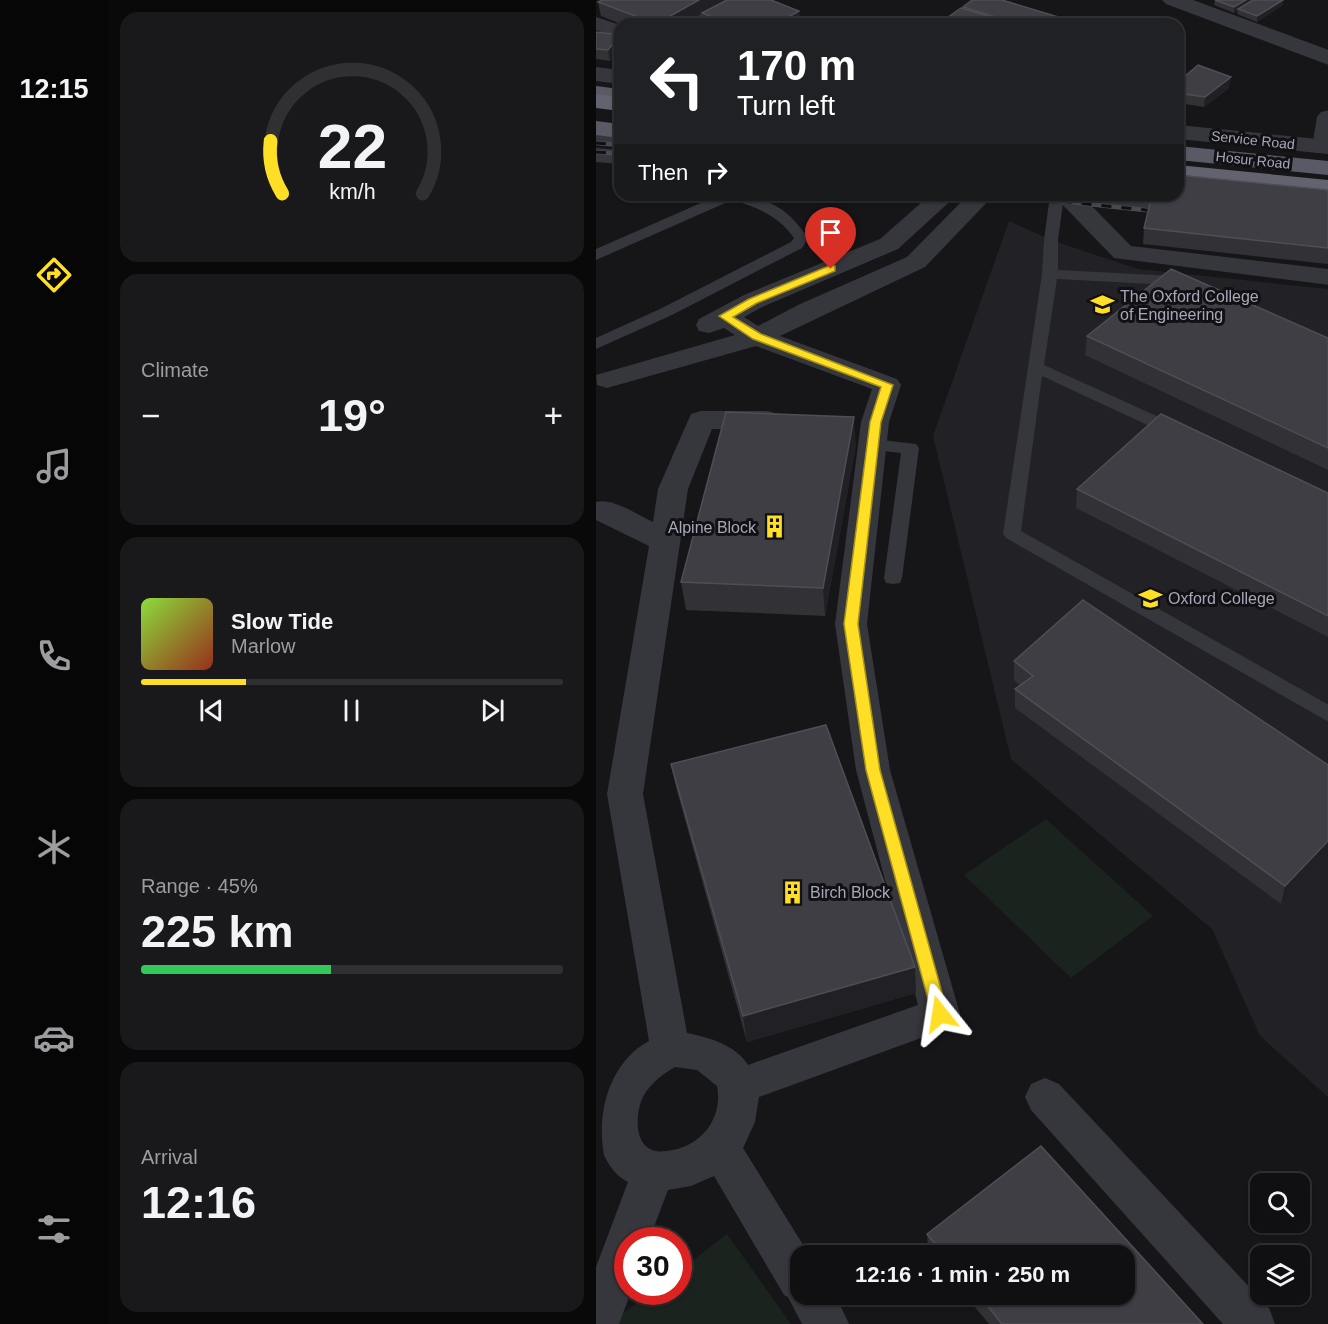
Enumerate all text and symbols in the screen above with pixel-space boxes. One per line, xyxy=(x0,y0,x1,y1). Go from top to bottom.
icon: left xyxy=(638,42,716,120)
text: 170 m xyxy=(737,42,856,89)
text: 12:15 xyxy=(19,74,89,104)
text: Turn left xyxy=(737,91,835,121)
text: 22 xyxy=(317,112,387,181)
street label: Service Road xyxy=(1210,128,1296,152)
street label: Hosur Road xyxy=(1215,148,1291,172)
icon: right xyxy=(700,156,733,189)
text: Then xyxy=(638,160,688,185)
text: km/h xyxy=(329,181,375,205)
pin xyxy=(805,207,856,269)
icon: arrive xyxy=(814,216,847,249)
icon: directions xyxy=(33,254,75,296)
place label: The Oxford College of Engineering xyxy=(1120,288,1259,323)
school or university icon: The Oxford College of Engineering xyxy=(1089,292,1115,318)
text: Climate xyxy=(141,359,209,381)
text: 19° xyxy=(318,390,386,441)
text: − xyxy=(141,397,160,434)
text: + xyxy=(544,397,563,434)
icon: music xyxy=(33,445,75,487)
building icon: Alpine Block xyxy=(761,514,787,540)
place label: Alpine Block xyxy=(668,519,757,536)
school or university icon: Oxford College xyxy=(1137,585,1163,611)
place label: Oxford College xyxy=(1168,590,1275,607)
text: Slow Tide xyxy=(231,609,333,634)
icon: phone xyxy=(33,635,75,677)
text: Marlow xyxy=(231,635,295,657)
icon: previous xyxy=(195,694,228,727)
icon: pause xyxy=(335,694,368,727)
icon: next xyxy=(476,694,509,727)
icon: climate xyxy=(33,826,75,868)
text: Range · 45% xyxy=(141,875,258,897)
building icon: Birch Block xyxy=(779,879,805,905)
place label: Birch Block xyxy=(810,884,891,901)
text: 225 km xyxy=(141,906,294,957)
position arrow xyxy=(908,982,972,1046)
icon: car xyxy=(33,1017,75,1059)
text: Arrival xyxy=(141,1146,198,1168)
map controls xyxy=(1250,1173,1310,1305)
button: search xyxy=(1250,1173,1310,1233)
text: 12:16 xyxy=(141,1177,256,1228)
icon: filters xyxy=(33,1208,75,1250)
speed limit sign: 30 xyxy=(614,1227,692,1305)
button: layers xyxy=(1250,1245,1310,1305)
text: 12:16 · 1 min · 250 m xyxy=(855,1262,1070,1287)

